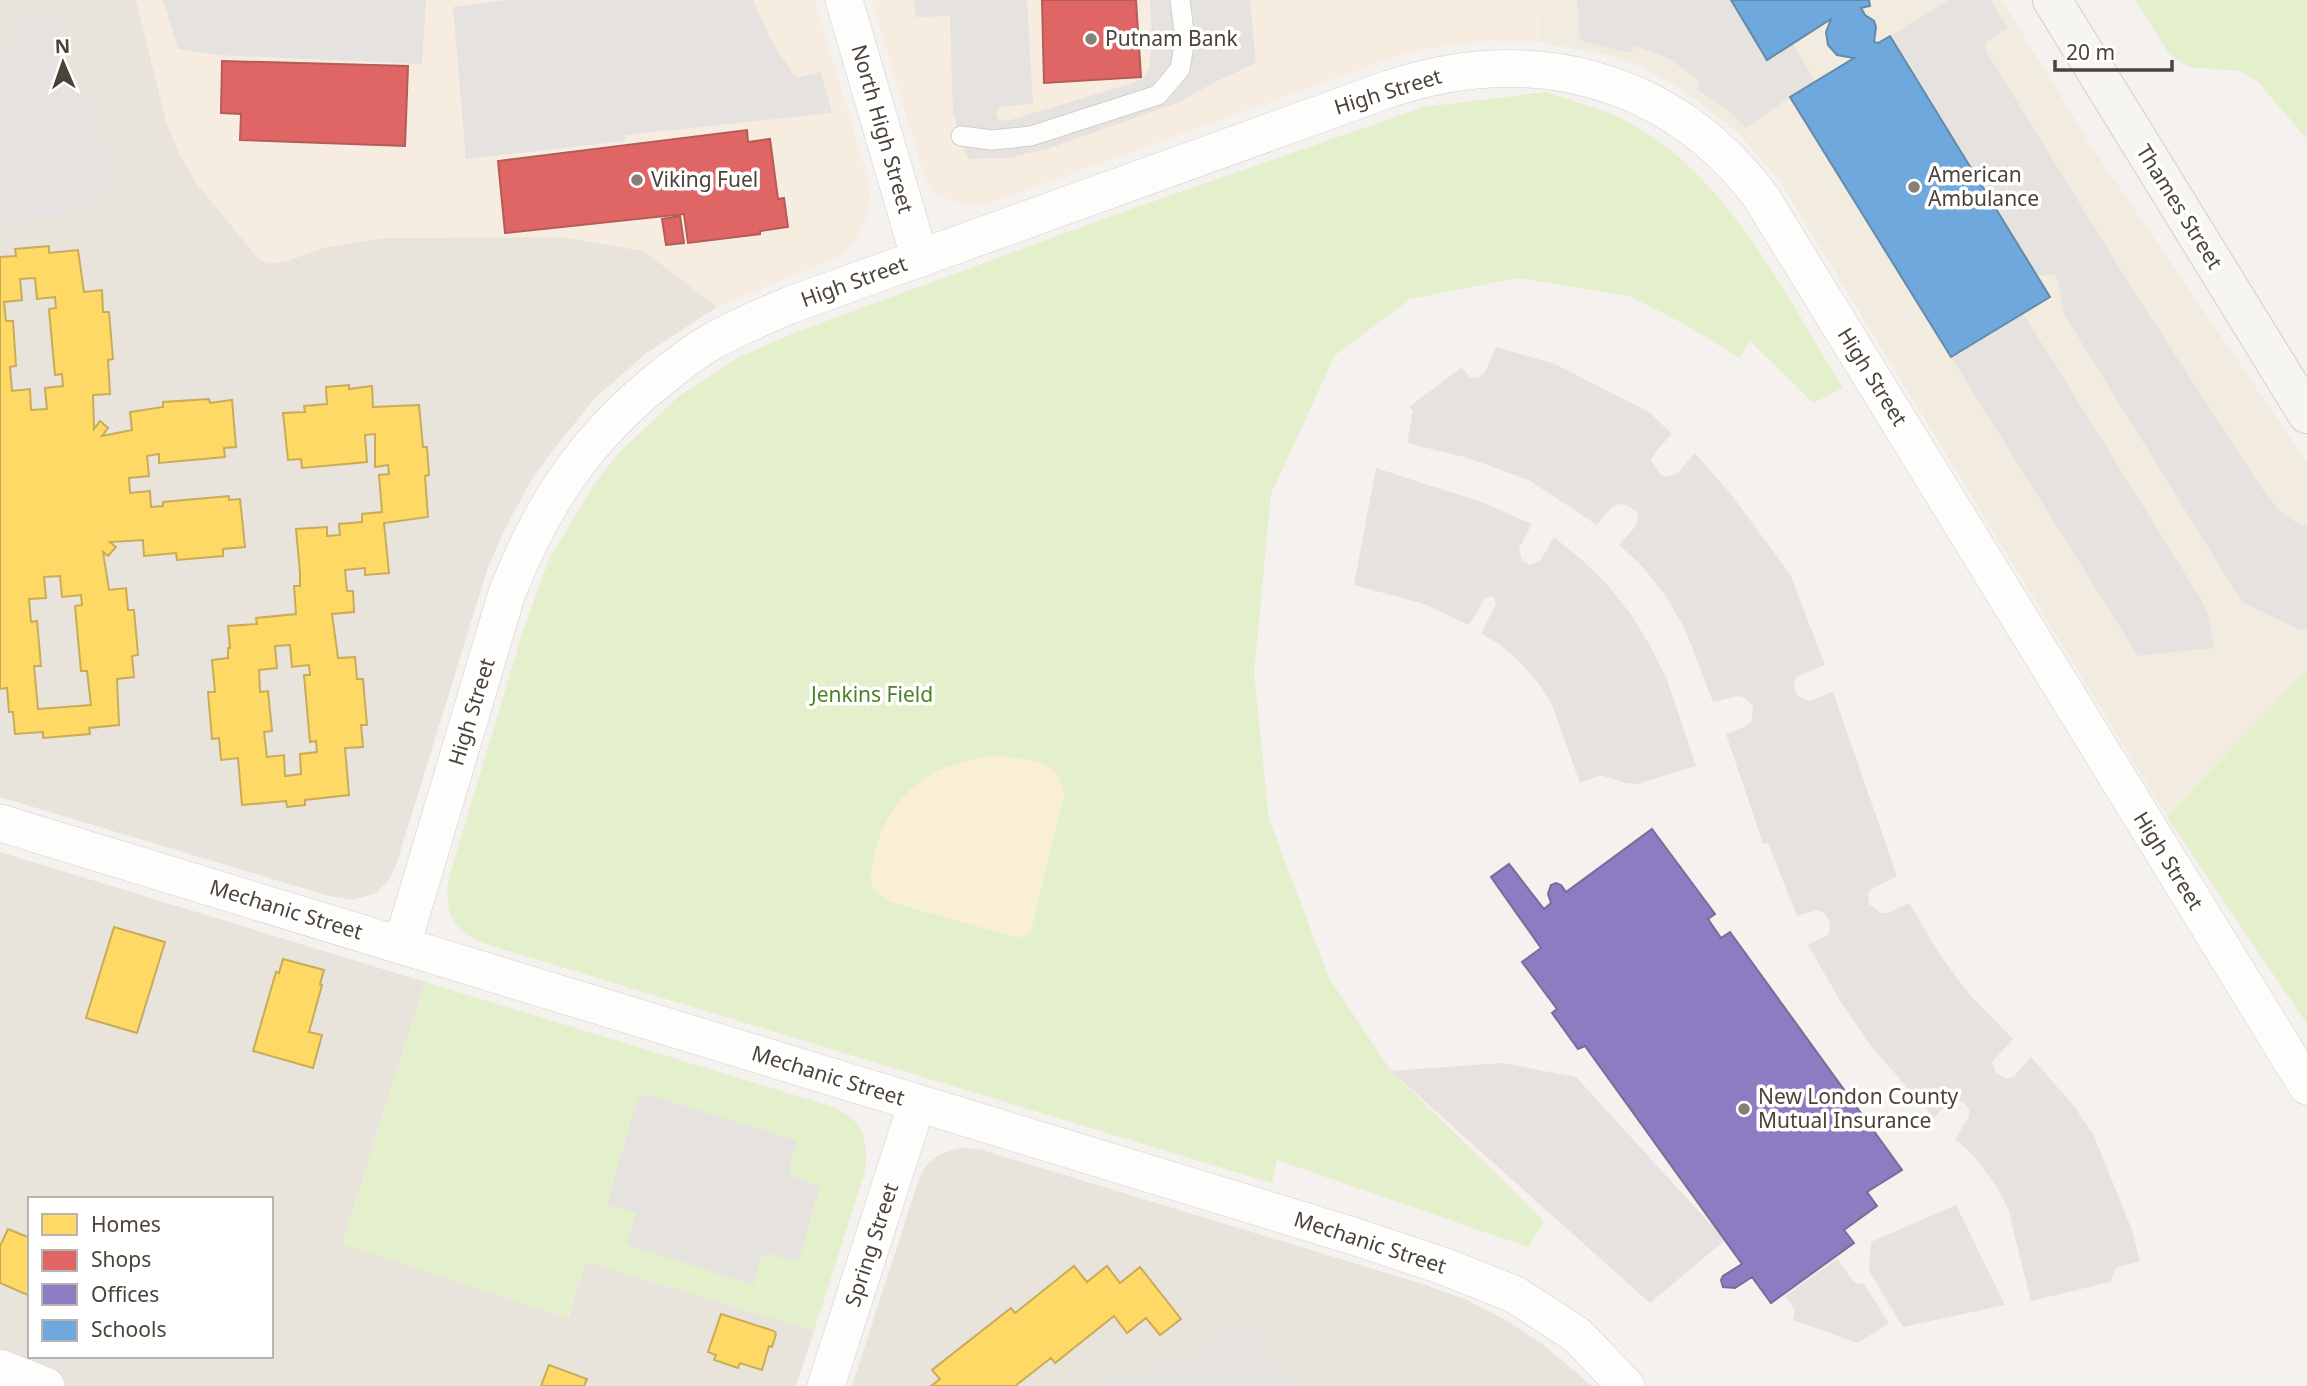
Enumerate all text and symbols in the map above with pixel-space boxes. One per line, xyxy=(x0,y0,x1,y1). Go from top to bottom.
place label: Putnam Bank xyxy=(1105,24,1239,52)
north arrow xyxy=(28,28,98,98)
scale bar xyxy=(2055,28,2172,72)
marker: Putnam Bank xyxy=(1083,31,1099,47)
text: N xyxy=(54,33,71,59)
text: 20 m xyxy=(2066,38,2115,66)
street label: North High Street xyxy=(845,41,921,217)
street label: High Street xyxy=(1331,61,1445,121)
street label: Thames Street xyxy=(2130,139,2230,274)
place label: American Ambulance xyxy=(1928,160,2039,212)
place label: Viking Fuel xyxy=(651,165,758,193)
marker: Viking Fuel xyxy=(629,172,645,188)
marker: American Ambulance xyxy=(1906,179,1922,195)
street label: High Street xyxy=(797,249,911,313)
street label: High Street xyxy=(1832,322,1914,431)
street label: High Street xyxy=(441,654,501,769)
park label: Jenkins Field xyxy=(809,680,933,708)
street label: High Street xyxy=(2128,806,2210,915)
street label: Mechanic Street xyxy=(207,873,366,946)
street label: Mechanic Street xyxy=(749,1039,908,1112)
place label: New London County Mutual Insurance xyxy=(1758,1082,1959,1134)
marker: New London County Mutual Insurance xyxy=(1736,1101,1752,1117)
street label: Spring Street xyxy=(838,1179,904,1310)
legend xyxy=(28,1197,273,1358)
street label: Mechanic Street xyxy=(1291,1204,1450,1280)
text: Homes xyxy=(91,1210,161,1238)
text: Shops xyxy=(91,1245,151,1273)
text: Offices xyxy=(91,1280,159,1308)
text: Schools xyxy=(91,1315,166,1343)

